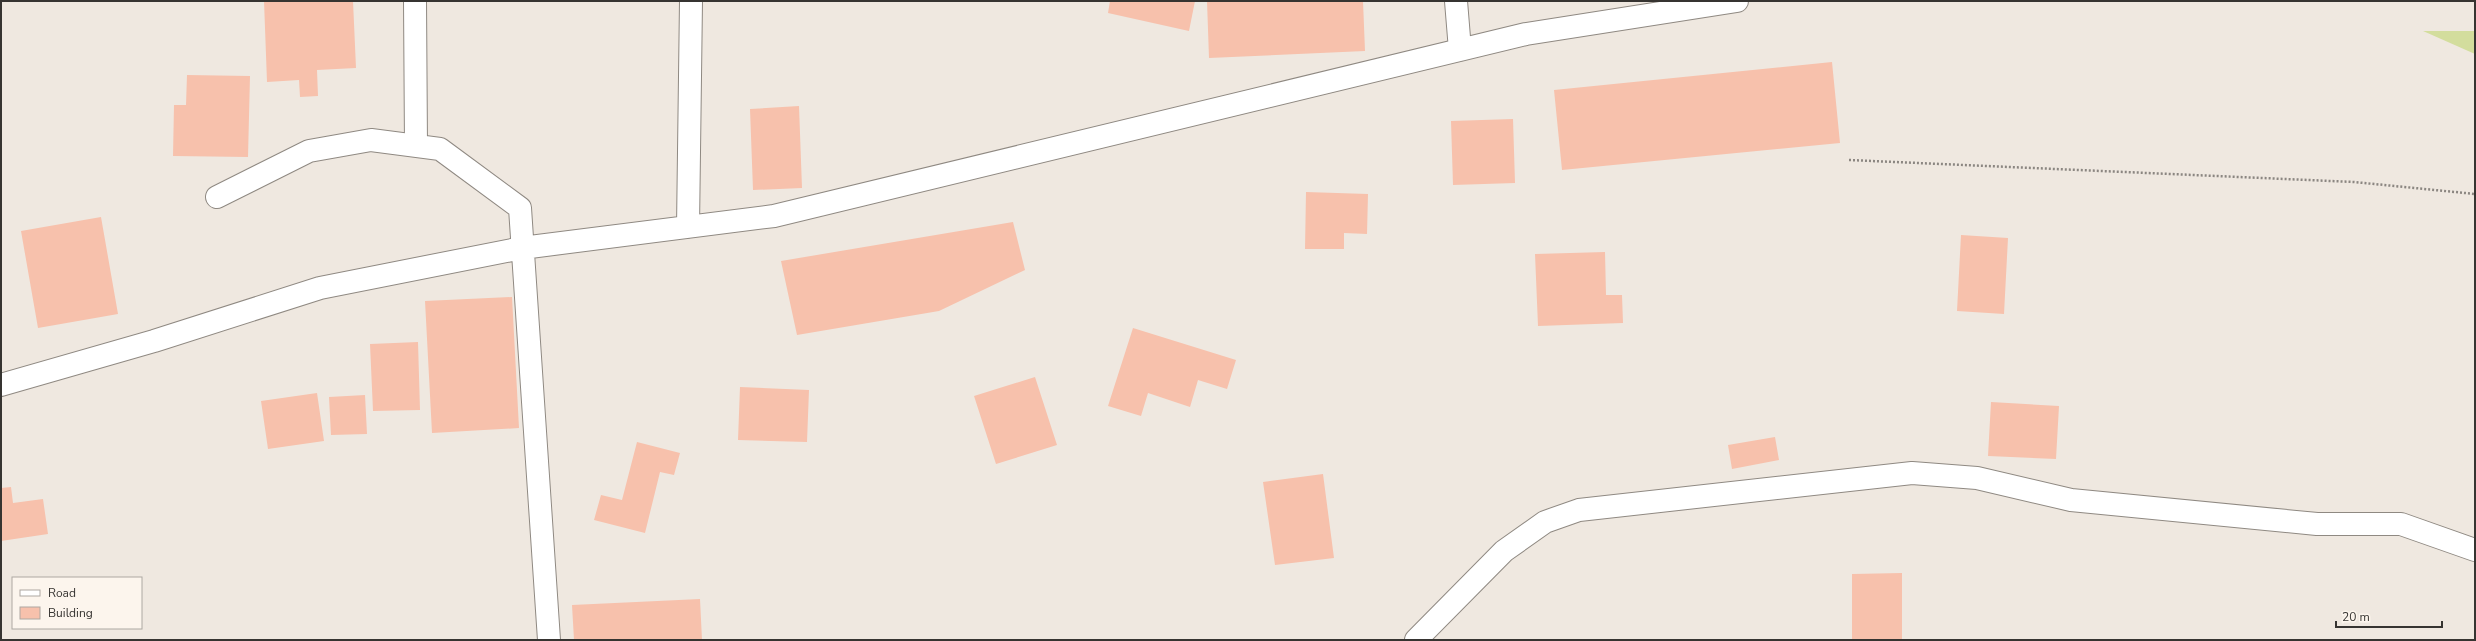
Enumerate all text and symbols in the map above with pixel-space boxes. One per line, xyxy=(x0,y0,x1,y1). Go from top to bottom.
legend xyxy=(12,577,142,629)
text: Road xyxy=(48,585,76,601)
scale bar xyxy=(2336,603,2442,629)
text: Building xyxy=(48,605,93,621)
text: 20 m xyxy=(2342,609,2370,625)

